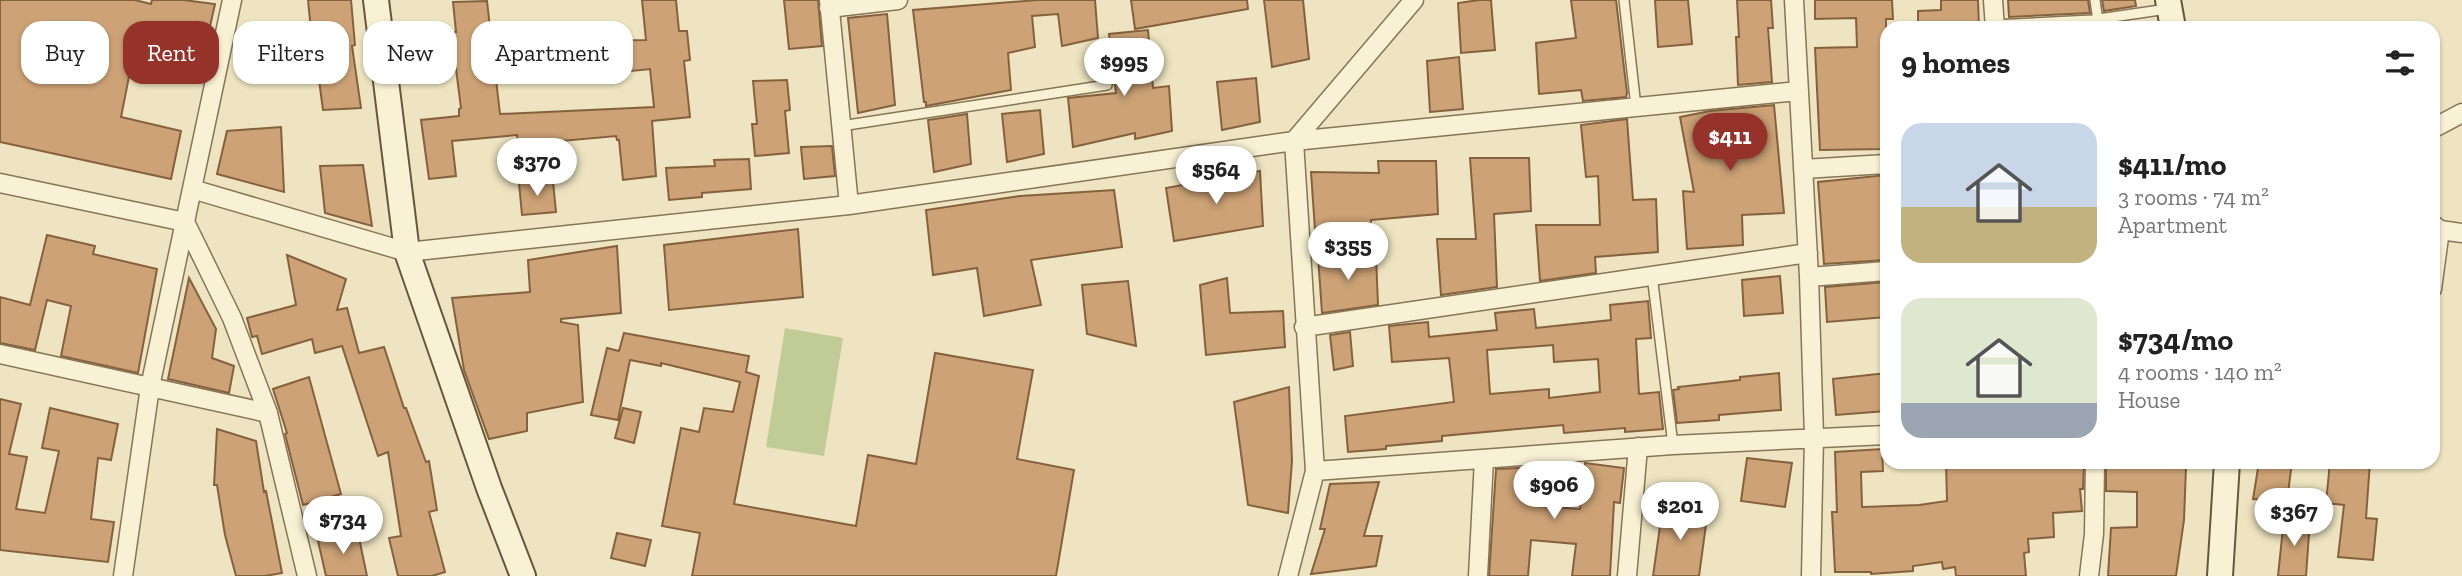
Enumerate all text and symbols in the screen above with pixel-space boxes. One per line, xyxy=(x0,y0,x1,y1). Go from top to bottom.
chip: Buy xyxy=(21,21,109,84)
chip: Rent xyxy=(123,21,219,84)
chip: Filters xyxy=(233,21,349,84)
chip: New xyxy=(363,21,457,84)
chip: Apartment xyxy=(471,21,633,84)
pin: $995 xyxy=(1083,38,1165,98)
icon: filters xyxy=(2381,44,2419,82)
text: 9 homes xyxy=(1901,45,2010,81)
text: $995 xyxy=(1100,47,1148,75)
pin: $411 xyxy=(1689,114,1771,173)
text: $411 xyxy=(1709,122,1752,150)
pin: $370 xyxy=(496,138,578,198)
pin: $564 xyxy=(1175,146,1257,206)
text: $370 xyxy=(513,147,561,175)
text: $411/mo xyxy=(2118,147,2226,183)
icon: home xyxy=(1957,151,2041,235)
text: $564 xyxy=(1192,155,1240,183)
text: 3 rooms · 74 m² xyxy=(2118,183,2269,211)
text: Apartment xyxy=(2118,211,2227,239)
pin: $355 xyxy=(1307,222,1389,282)
text: $355 xyxy=(1324,231,1372,259)
text: $734/mo xyxy=(2118,322,2233,358)
icon: home xyxy=(1957,326,2041,410)
text: 4 rooms · 140 m² xyxy=(2118,358,2282,386)
text: House xyxy=(2118,386,2180,414)
pin: $906 xyxy=(1513,462,1595,521)
text: $906 xyxy=(1529,470,1579,498)
pin: $201 xyxy=(1639,482,1721,542)
pin: $367 xyxy=(2253,489,2335,548)
text: $201 xyxy=(1657,491,1703,519)
pin: $734 xyxy=(302,496,384,556)
text: $367 xyxy=(2270,497,2318,525)
text: $734 xyxy=(319,505,367,533)

